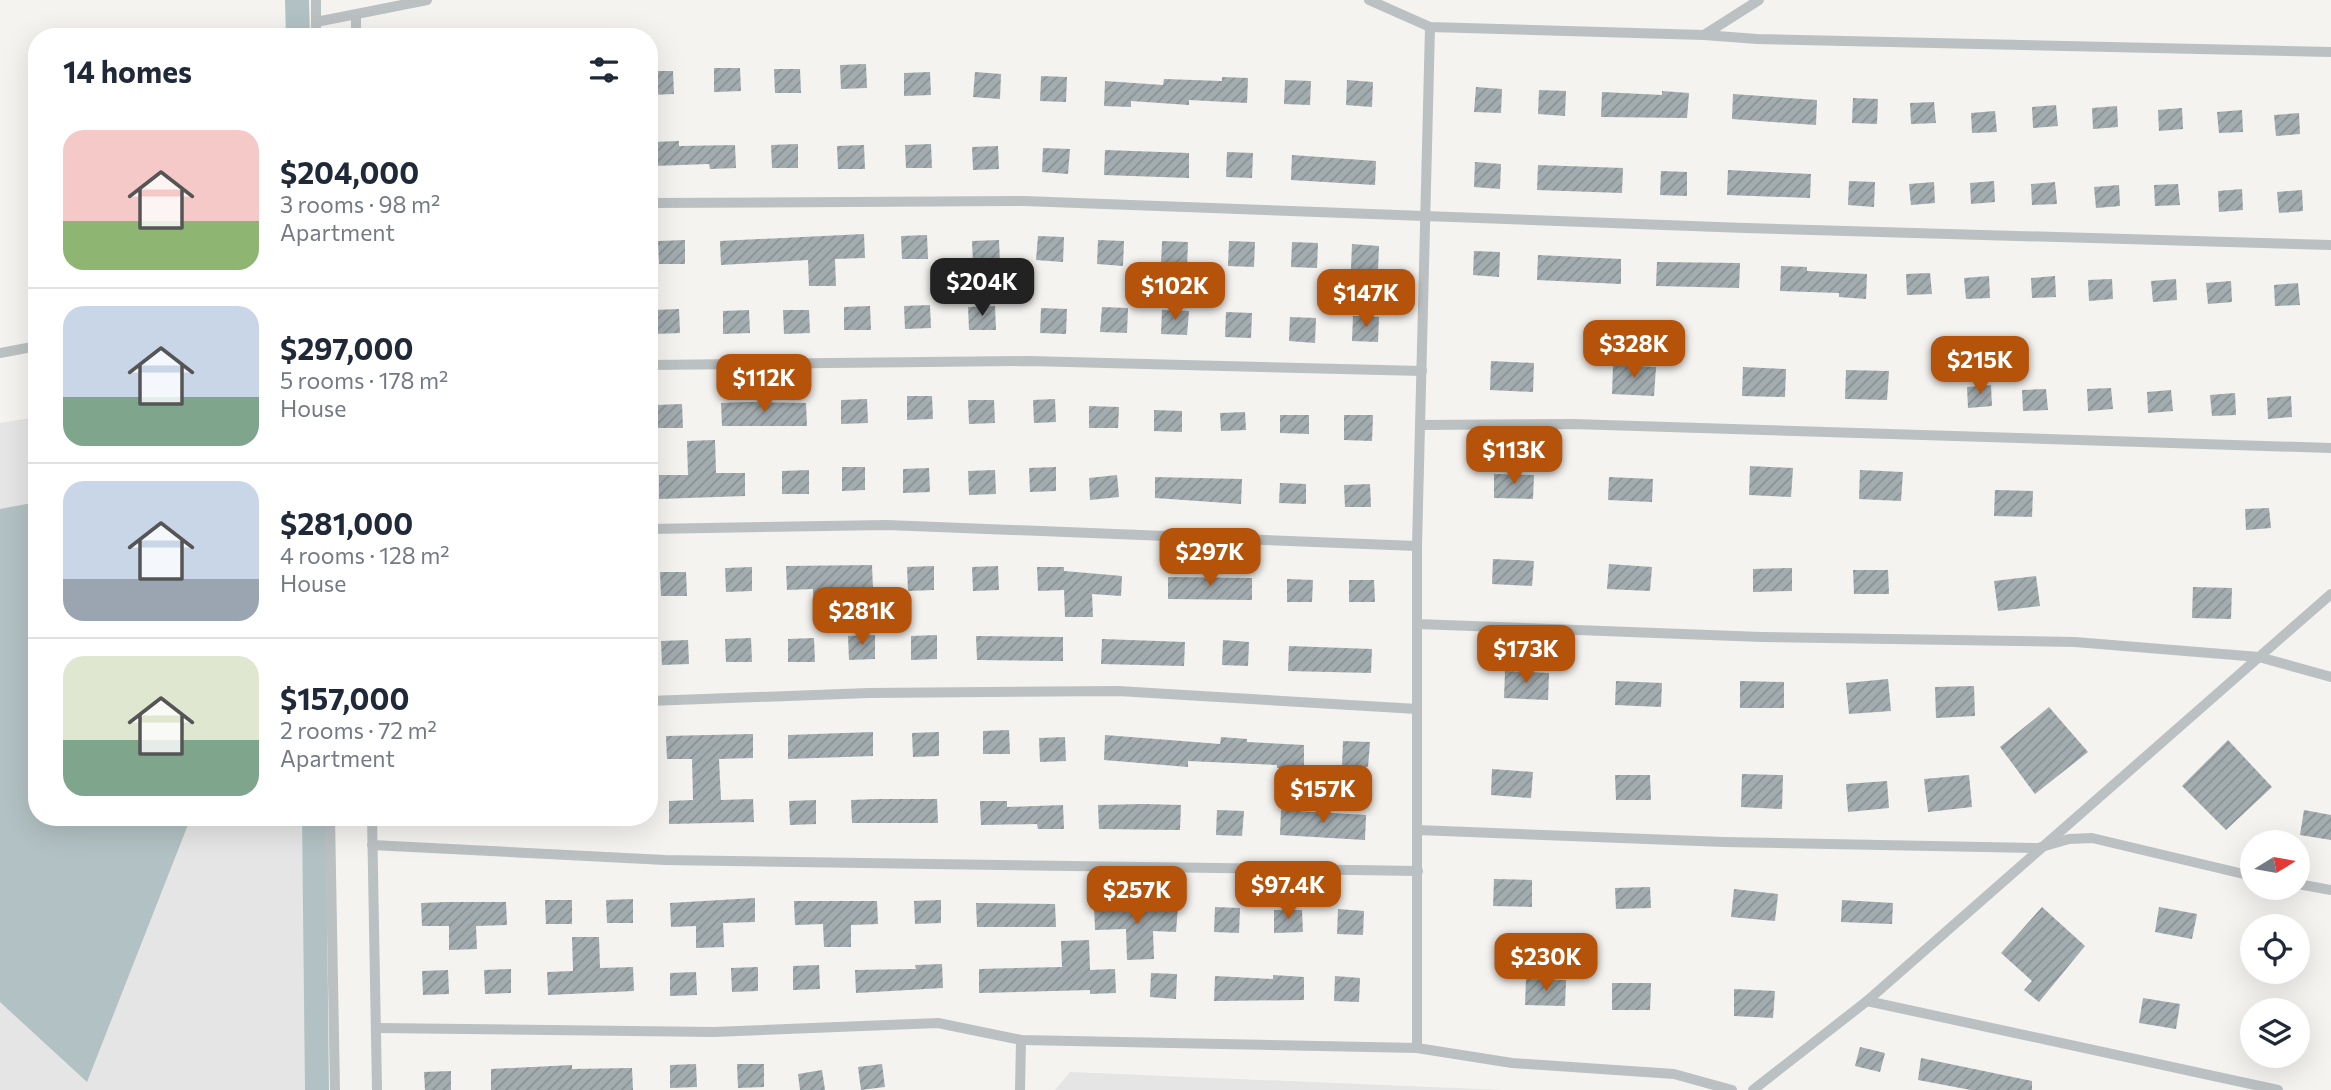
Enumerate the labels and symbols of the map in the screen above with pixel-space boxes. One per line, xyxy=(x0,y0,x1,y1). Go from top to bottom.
pin: $204K xyxy=(933,258,1031,318)
pin: $102K xyxy=(1126,262,1224,322)
pin: $147K xyxy=(1317,270,1415,329)
pin: $328K xyxy=(1585,320,1683,380)
pin: $215K xyxy=(1931,336,2029,396)
pin: $112K xyxy=(715,354,813,414)
pin: $113K xyxy=(1465,426,1563,486)
pin: $297K xyxy=(1161,528,1259,588)
pin: $281K xyxy=(813,588,911,647)
pin: $173K xyxy=(1477,626,1575,685)
pin: $157K xyxy=(1274,766,1372,825)
north arrow xyxy=(2240,830,2310,900)
pin: $97.4K xyxy=(1231,862,1345,921)
pin: $257K xyxy=(1088,866,1186,926)
pin: $230K xyxy=(1497,934,1595,993)

